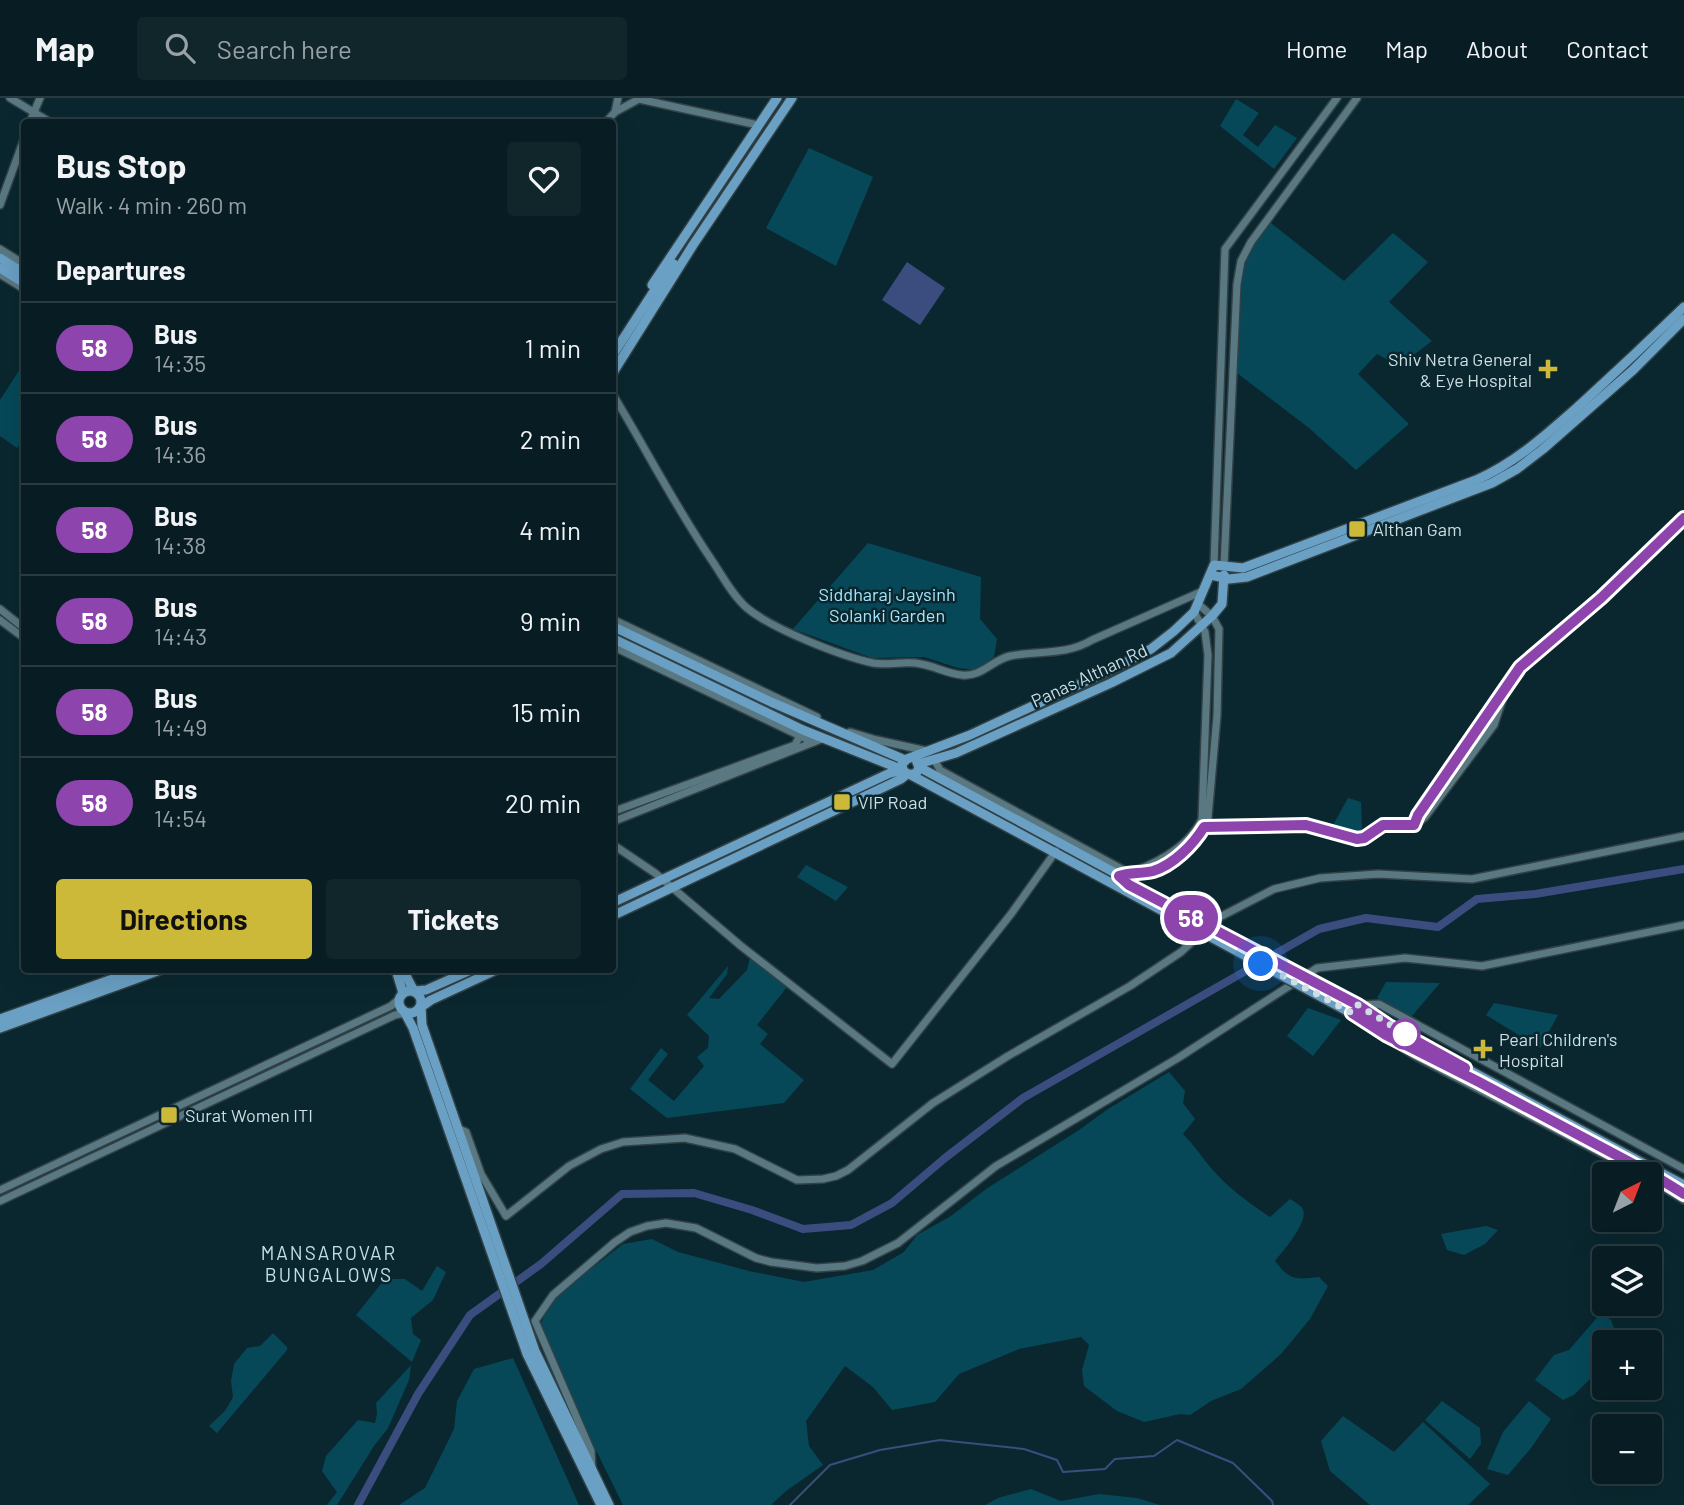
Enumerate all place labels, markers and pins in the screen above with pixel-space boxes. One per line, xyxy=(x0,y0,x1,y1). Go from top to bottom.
place label: Shiv Netra General & Eye Hospital xyxy=(1388,348,1532,391)
marker: Shiv Netra General & Eye Hospital xyxy=(1538,359,1558,379)
place label: Althan Gam xyxy=(1373,518,1462,540)
marker: Althan Gam xyxy=(1347,519,1367,539)
place label: VIP Road xyxy=(858,791,927,813)
marker: VIP Road xyxy=(832,792,852,812)
unlabelled marker xyxy=(1390,1019,1420,1049)
place label: Pearl Children's Hospital xyxy=(1499,1028,1617,1071)
marker: Pearl Children's Hospital xyxy=(1473,1039,1493,1059)
place label: Surat Women ITI xyxy=(185,1104,313,1126)
marker: Surat Women ITI xyxy=(159,1105,179,1125)

